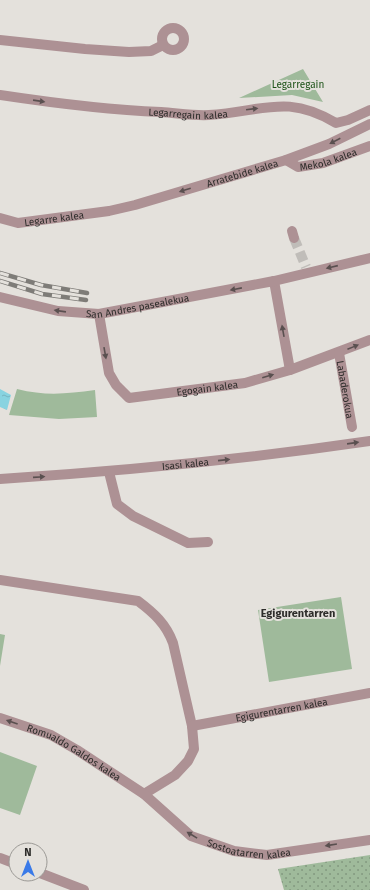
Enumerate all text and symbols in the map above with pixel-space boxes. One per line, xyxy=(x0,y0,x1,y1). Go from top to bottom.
park label: Legarregain xyxy=(272,79,324,91)
one-way arrow xyxy=(33,97,45,104)
one-way arrow xyxy=(246,105,258,112)
street label: Legarregain kalea xyxy=(148,106,228,122)
one-way arrow xyxy=(329,138,341,144)
street label: Mekola kalea xyxy=(299,146,359,174)
street label: Arratebide kalea xyxy=(205,158,280,190)
one-way arrow xyxy=(179,187,191,193)
street label: Legarre kalea xyxy=(23,209,85,229)
one-way arrow xyxy=(326,264,338,270)
one-way arrow xyxy=(230,286,242,292)
street label: San Andres pasealekua xyxy=(85,292,190,321)
one-way arrow xyxy=(54,307,66,314)
one-way arrow xyxy=(280,325,286,337)
one-way arrow xyxy=(348,344,359,350)
one-way arrow xyxy=(103,347,109,359)
street label: Labaderokua xyxy=(333,360,355,420)
one-way arrow xyxy=(262,373,274,379)
street label: Egogain kalea xyxy=(176,379,239,399)
one-way arrow xyxy=(347,440,359,446)
street label: Isasi kalea xyxy=(161,456,210,473)
one-way arrow xyxy=(218,457,230,464)
one-way arrow xyxy=(33,473,45,480)
district label: Egigurentarren xyxy=(261,607,335,620)
street label: Egigurentarren kalea xyxy=(235,696,329,725)
one-way arrow xyxy=(6,719,18,725)
street label: Romualdo Galdos kalea xyxy=(25,722,123,784)
one-way arrow xyxy=(186,831,198,838)
street label: Sostoatarren kalea xyxy=(205,837,292,862)
north arrow xyxy=(8,842,48,882)
one-way arrow xyxy=(325,843,338,849)
text: N xyxy=(24,846,32,859)

